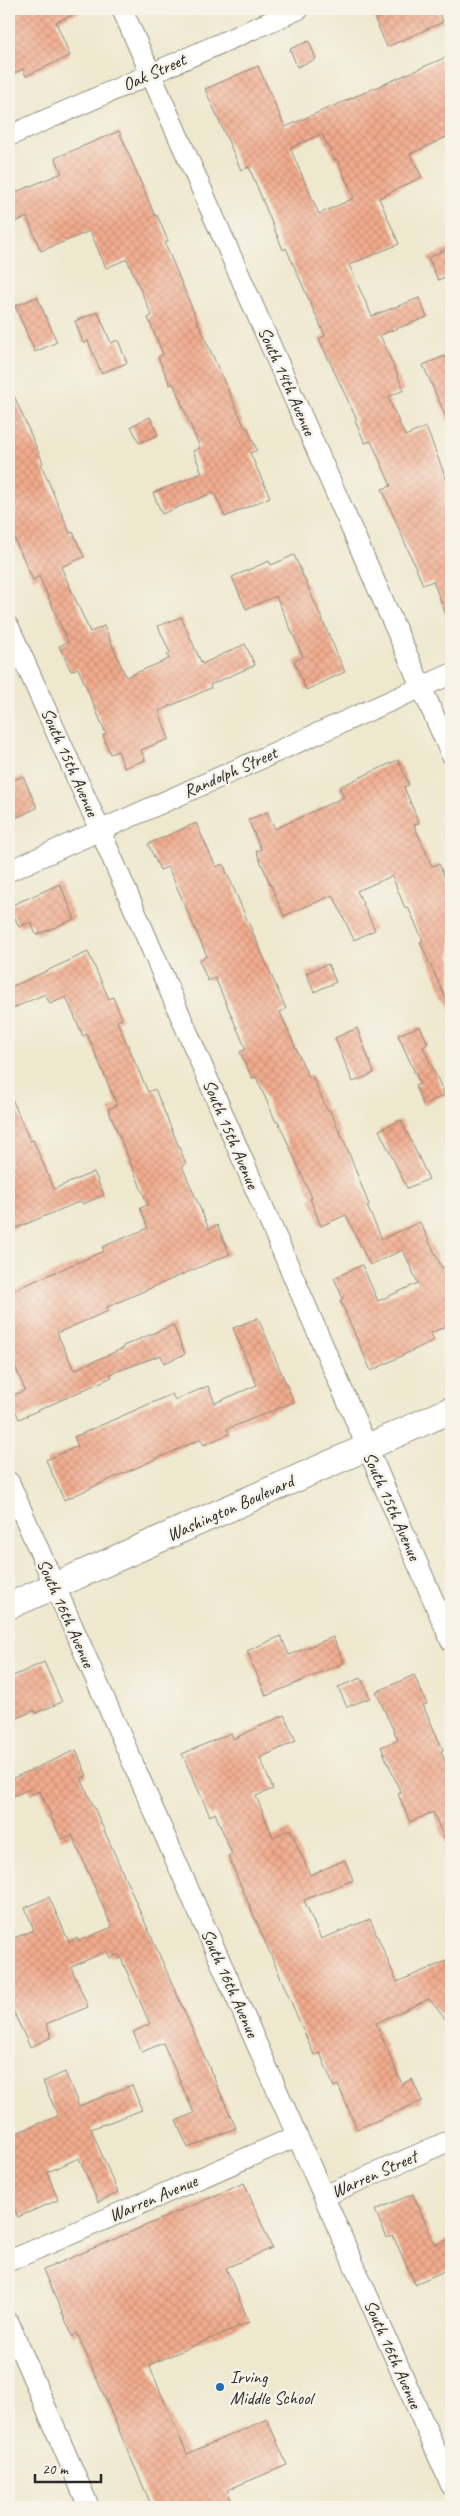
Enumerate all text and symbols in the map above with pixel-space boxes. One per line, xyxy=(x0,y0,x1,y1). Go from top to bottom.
street label: Oak Street xyxy=(119,48,191,96)
street label: South 14th Avenue xyxy=(253,323,321,440)
street label: South 15th Avenue xyxy=(36,704,104,821)
street label: Randolph Street xyxy=(180,741,282,802)
street label: South 15th Avenue xyxy=(198,1076,264,1193)
street label: South 15th Avenue xyxy=(358,1448,426,1565)
street label: Washington Boulevard xyxy=(163,1469,299,1546)
street label: South 16th Avenue xyxy=(32,1555,100,1672)
street label: South 16th Avenue xyxy=(196,1925,264,2042)
street label: Warren Street xyxy=(328,2144,423,2203)
street label: Warren Avenue xyxy=(106,2169,201,2226)
street label: South 16th Avenue xyxy=(359,2296,427,2413)
place label: Irving Middle School xyxy=(230,2366,316,2409)
marker: Irving Middle School xyxy=(214,2381,226,2393)
scale bar xyxy=(35,2451,101,2483)
text: 20 m xyxy=(42,2460,69,2479)

